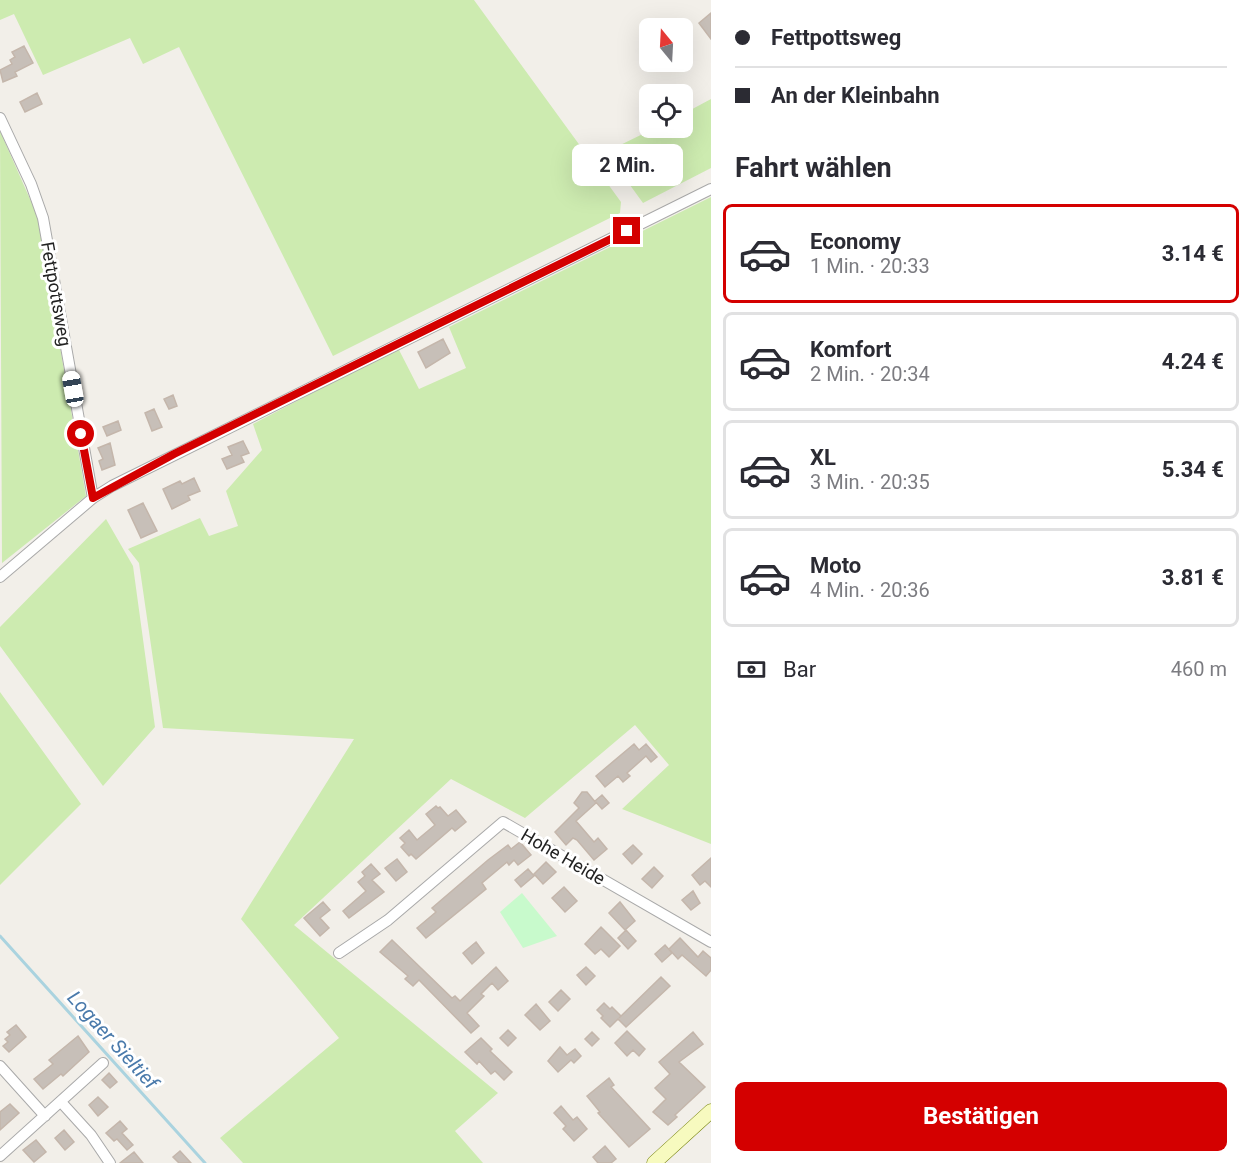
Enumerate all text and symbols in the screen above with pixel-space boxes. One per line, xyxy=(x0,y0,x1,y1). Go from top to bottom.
north arrow xyxy=(639,18,693,72)
map controls xyxy=(639,18,693,138)
text: Fettpottsweg xyxy=(771,25,901,50)
text: An der Kleinbahn xyxy=(771,83,940,108)
button: locate xyxy=(639,84,693,138)
callout: 2 Min. xyxy=(572,144,682,186)
text: Fahrt wählen xyxy=(735,152,892,184)
text: 2 Min. xyxy=(599,153,656,177)
route end xyxy=(613,217,640,244)
icon: car xyxy=(738,227,792,281)
text: Economy xyxy=(810,229,901,254)
street label: Fettpottsweg xyxy=(37,240,76,348)
text: 3.14 € xyxy=(1162,241,1224,266)
text: 1 Min. · 20:33 xyxy=(810,254,930,278)
icon: car xyxy=(738,335,792,389)
text: Komfort xyxy=(810,337,892,362)
text: 4.24 € xyxy=(1162,349,1224,374)
text: 2 Min. · 20:34 xyxy=(810,362,930,386)
car xyxy=(61,370,85,408)
route start xyxy=(67,420,94,447)
icon: car xyxy=(738,443,792,497)
text: XL xyxy=(810,445,836,470)
text: 5.34 € xyxy=(1162,457,1224,482)
text: 3 Min. · 20:35 xyxy=(810,470,930,494)
icon: car xyxy=(738,551,792,605)
text: Moto xyxy=(810,553,861,578)
text: 3.81 € xyxy=(1162,565,1224,590)
text: 4 Min. · 20:36 xyxy=(810,578,930,602)
icon: cash xyxy=(735,653,768,686)
text: Bar xyxy=(783,657,816,682)
text: 460 m xyxy=(1171,657,1227,681)
street label: Hohe Heide xyxy=(518,824,609,889)
water label: Logaer Sieltief xyxy=(63,986,165,1096)
button: Bestätigen xyxy=(735,1082,1227,1151)

